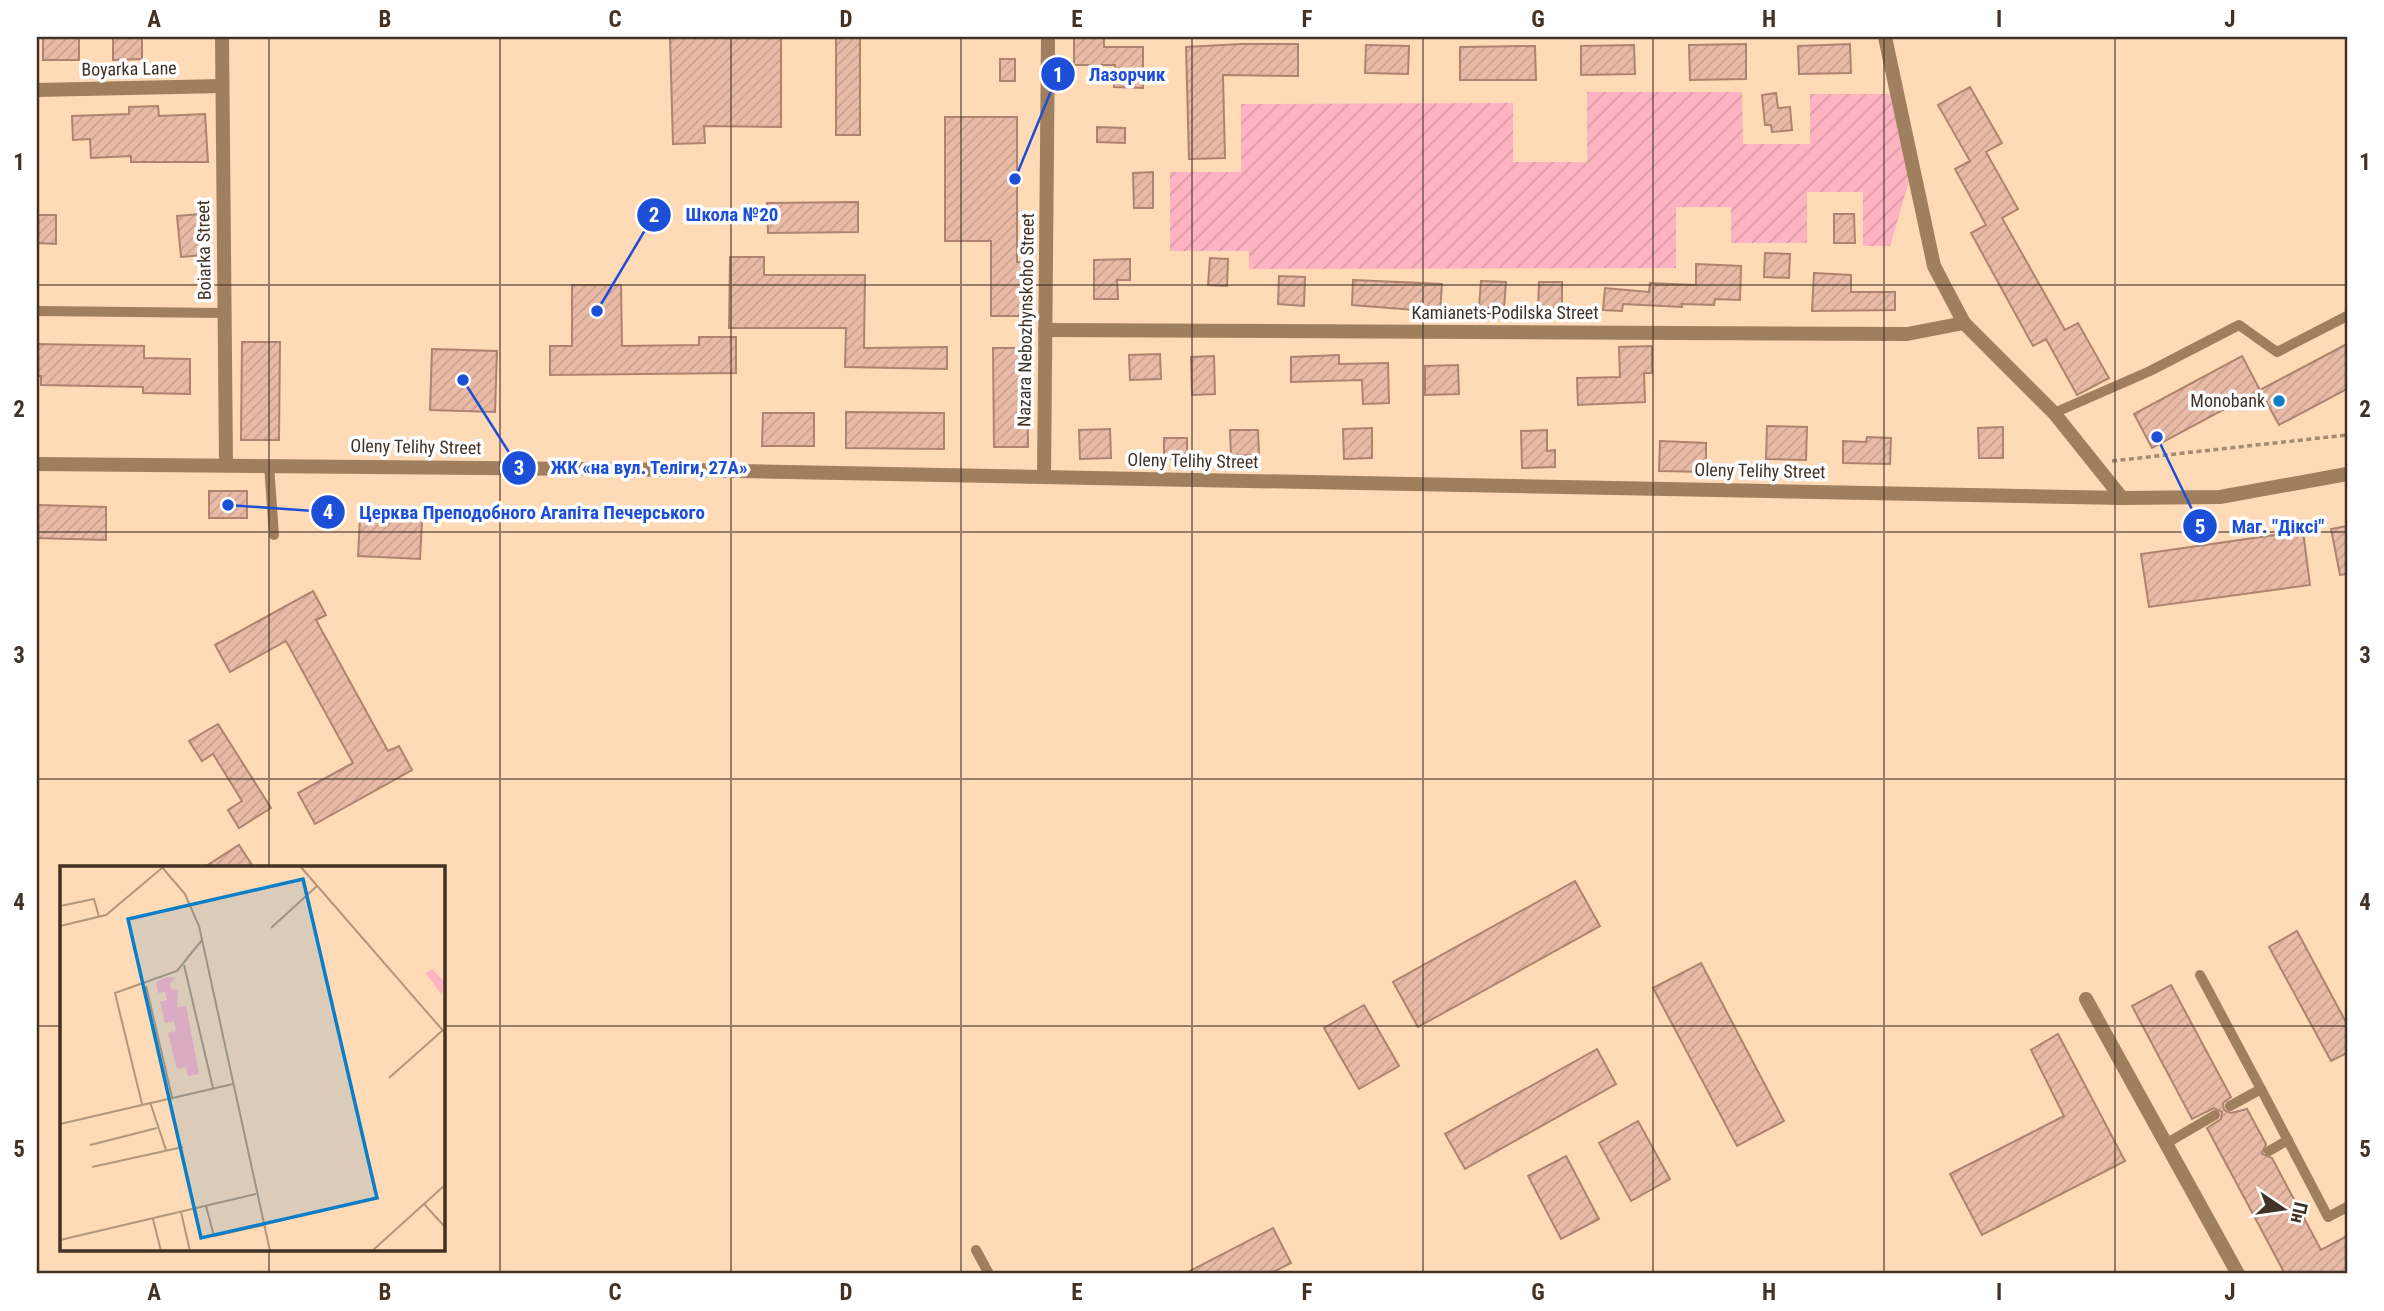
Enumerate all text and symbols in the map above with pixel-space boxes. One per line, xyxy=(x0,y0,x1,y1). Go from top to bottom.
text: A xyxy=(147,6,161,33)
text: B xyxy=(379,6,391,33)
text: C xyxy=(608,6,622,33)
text: D xyxy=(840,6,853,33)
text: E xyxy=(1071,6,1083,33)
text: F xyxy=(1302,6,1313,33)
text: G xyxy=(1531,6,1545,33)
text: H xyxy=(1762,6,1776,33)
text: I xyxy=(1996,6,2002,33)
text: J xyxy=(2224,6,2236,33)
callout: Лазорчик xyxy=(1040,54,1180,94)
street label: Boyarka Lane xyxy=(81,57,177,80)
text: 1 xyxy=(1053,63,1063,87)
text: Лазорчик xyxy=(1089,63,1166,86)
text: 1 xyxy=(13,149,25,176)
text: 1 xyxy=(2359,149,2371,176)
callout: Школа №20 xyxy=(637,195,793,235)
street label: Boiarka Street xyxy=(192,200,215,300)
text: 2 xyxy=(649,203,659,227)
text: Школа №20 xyxy=(686,203,778,226)
street label: Nazara Nebozhynskoho Street xyxy=(1013,213,1038,427)
street label: Kamianets-Podilska Street xyxy=(1411,302,1599,323)
place label: Monobank xyxy=(2190,390,2265,411)
marker: Monobank xyxy=(2271,393,2287,409)
text: 2 xyxy=(13,396,25,423)
text: 2 xyxy=(2359,396,2371,423)
street label: Oleny Telihy Street xyxy=(350,435,482,458)
callout: ЖК «на вул. Теліги, 27А» xyxy=(502,448,762,488)
street label: Oleny Telihy Street xyxy=(1127,449,1259,472)
text: 3 xyxy=(514,456,524,480)
text: ЖК «на вул. Теліги, 27А» xyxy=(551,456,748,479)
street label: Oleny Telihy Street xyxy=(1694,459,1826,482)
callout: Церква Преподобного Агапіта Печерського xyxy=(310,492,719,532)
text: 4 xyxy=(323,500,333,524)
text: Церква Преподобного Агапіта Печерського xyxy=(359,501,705,524)
callout: Маг. "Діксі" xyxy=(2183,506,2339,546)
text: 5 xyxy=(2195,515,2205,539)
text: Маг. "Діксі" xyxy=(2232,515,2324,538)
text: 3 xyxy=(13,642,25,669)
text: 3 xyxy=(2359,642,2371,669)
inset map xyxy=(60,866,444,1252)
text: 4 xyxy=(13,889,25,916)
text: 4 xyxy=(2359,889,2371,916)
text: 5 xyxy=(13,1136,25,1163)
text: 5 xyxy=(2359,1136,2371,1163)
north arrow xyxy=(2248,1174,2318,1244)
text: Пн xyxy=(2285,1200,2313,1226)
text: A xyxy=(147,1279,161,1306)
text: B xyxy=(379,1279,391,1306)
text: C xyxy=(608,1279,622,1306)
text: D xyxy=(840,1279,853,1306)
text: E xyxy=(1071,1279,1083,1306)
text: F xyxy=(1302,1279,1313,1306)
text: G xyxy=(1531,1279,1545,1306)
text: H xyxy=(1762,1279,1776,1306)
text: I xyxy=(1996,1279,2002,1306)
text: J xyxy=(2224,1279,2236,1306)

